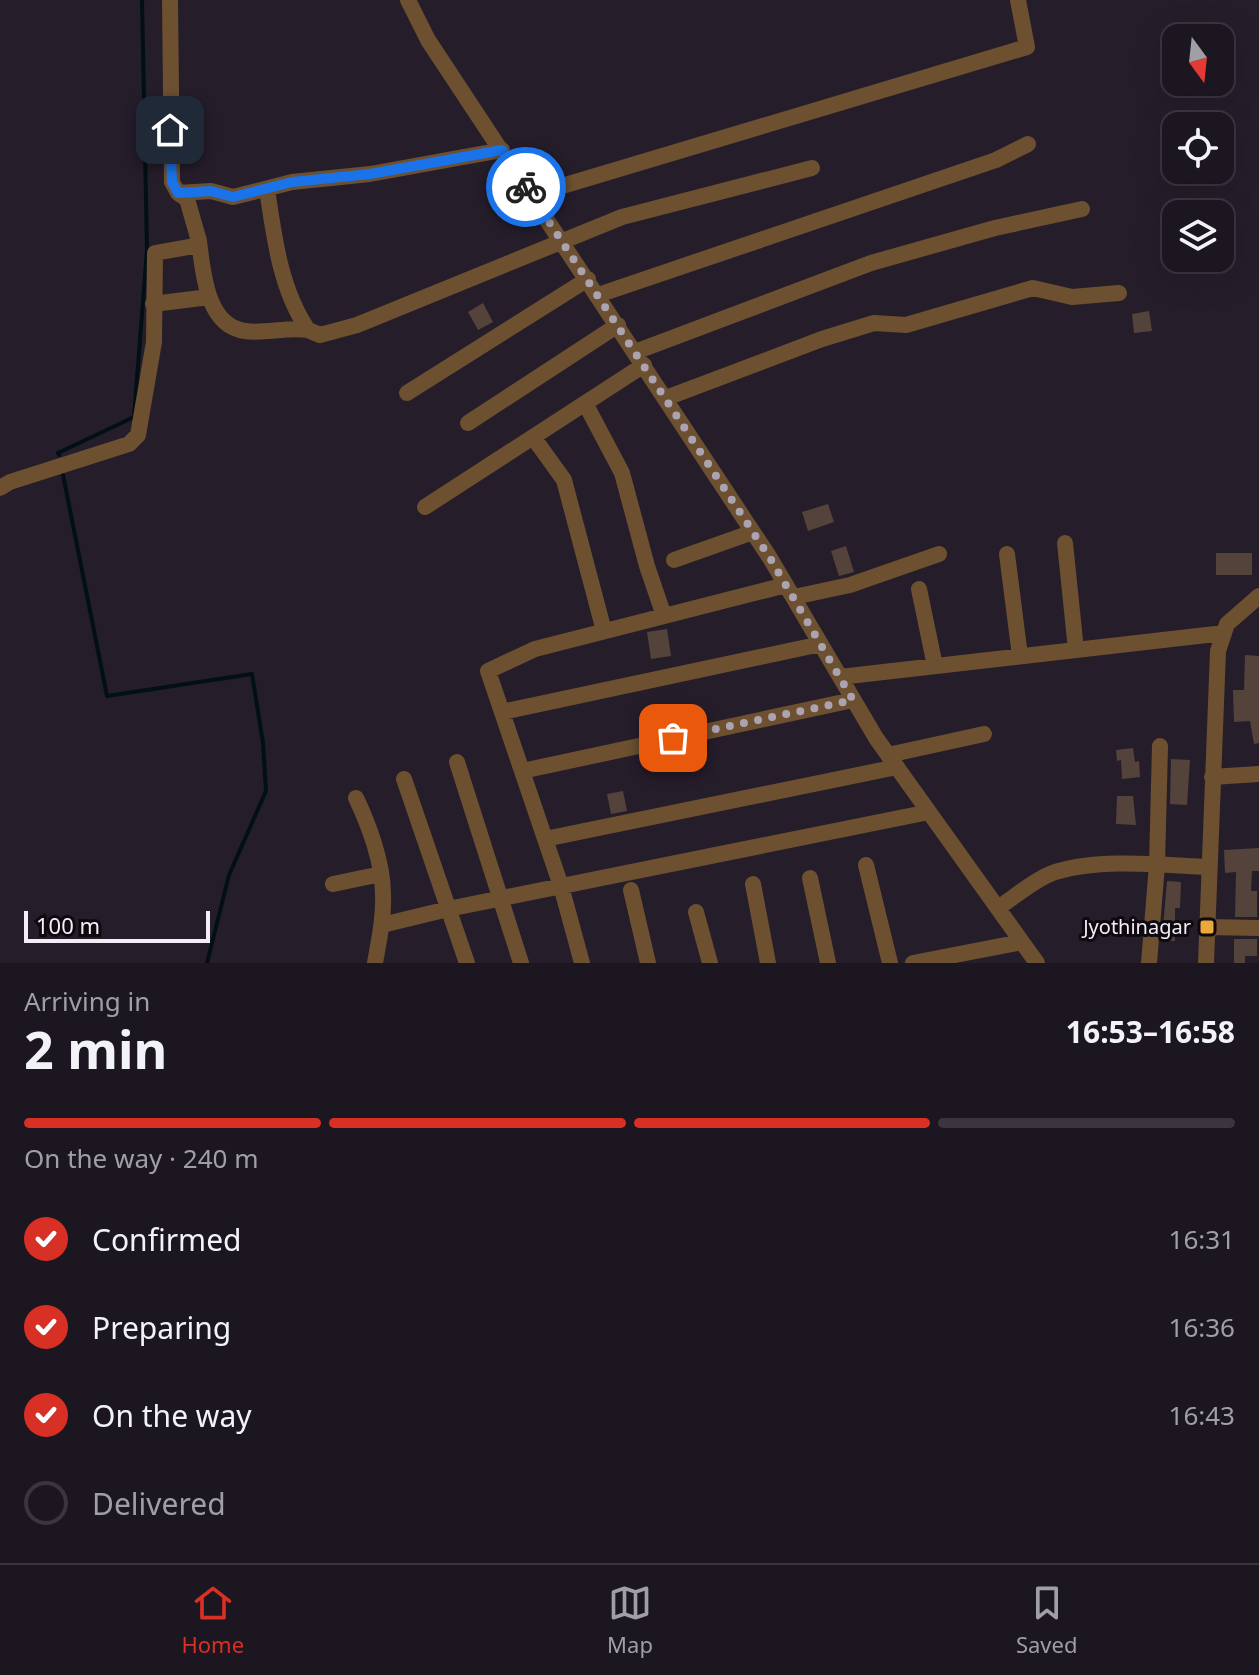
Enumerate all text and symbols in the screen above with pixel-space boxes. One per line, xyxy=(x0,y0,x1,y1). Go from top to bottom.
north arrow xyxy=(1162,24,1234,96)
map controls xyxy=(1162,24,1234,272)
pin xyxy=(136,96,204,164)
icon: home xyxy=(148,108,192,152)
button: locate xyxy=(1162,112,1234,184)
courier xyxy=(486,147,566,227)
icon: bike xyxy=(504,165,548,209)
button: layers xyxy=(1162,200,1234,272)
pin xyxy=(639,704,707,772)
icon: bag xyxy=(651,716,695,760)
scale bar xyxy=(24,907,210,943)
text: 100 m xyxy=(36,910,100,940)
place label: Jyothinagar xyxy=(1081,913,1191,940)
marker: Jyothinagar xyxy=(1198,918,1216,936)
text: Arriving in xyxy=(24,983,150,1019)
text: 16:53–16:58 xyxy=(1066,1011,1235,1052)
text: 2 min xyxy=(24,1013,167,1084)
text: On the way · 240 m xyxy=(24,1140,258,1176)
icon: check xyxy=(24,1217,68,1261)
text: Confirmed xyxy=(92,1219,242,1260)
text: 16:31 xyxy=(1169,1221,1235,1257)
icon: check xyxy=(24,1305,68,1349)
text: Preparing xyxy=(92,1307,231,1348)
text: 16:36 xyxy=(1169,1309,1235,1345)
icon: check xyxy=(24,1393,68,1437)
text: On the way xyxy=(92,1395,252,1436)
text: 16:43 xyxy=(1169,1397,1235,1433)
text: Delivered xyxy=(92,1483,226,1524)
tab: Home xyxy=(182,1581,244,1659)
tab: Map xyxy=(607,1581,653,1659)
tab: Saved xyxy=(1016,1581,1077,1659)

